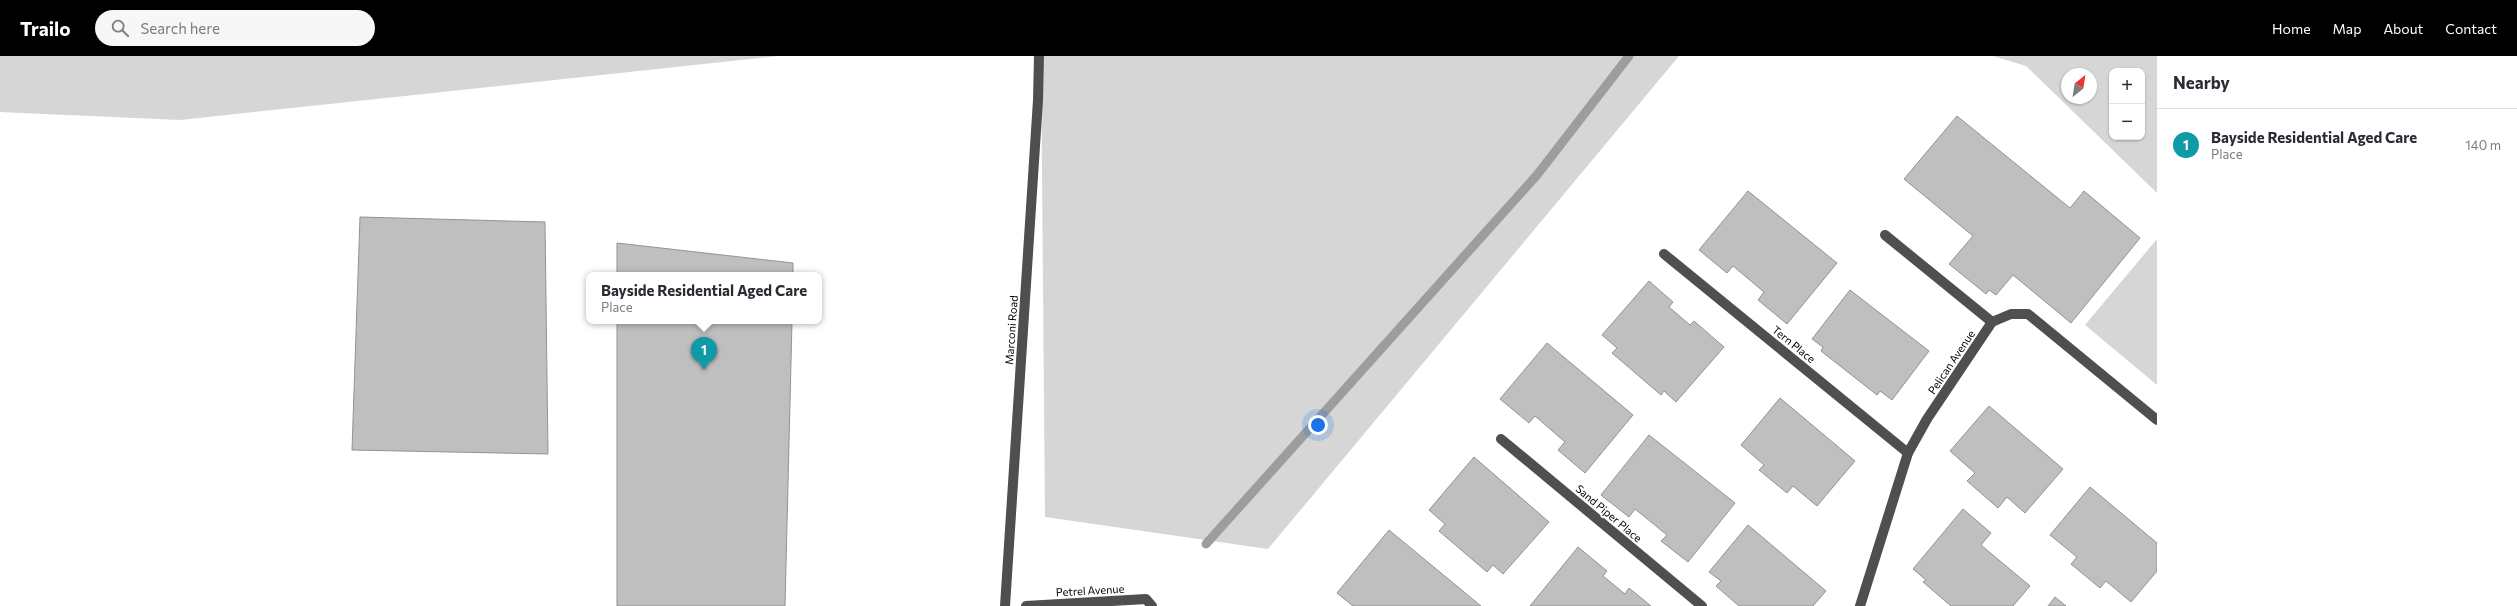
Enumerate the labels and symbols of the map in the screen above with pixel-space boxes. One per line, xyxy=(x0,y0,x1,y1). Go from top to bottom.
north arrow xyxy=(2061,68,2097,104)
street label: Marconi Road xyxy=(1002,295,1020,365)
street label: Tern Place xyxy=(1770,323,1818,365)
street label: Pelican Avenue xyxy=(1925,327,1977,396)
pin: 1 xyxy=(691,337,717,370)
your location xyxy=(1308,415,1328,435)
street label: Sand Piper Place xyxy=(1573,482,1645,545)
street label: Petrel Avenue xyxy=(1055,582,1125,598)

